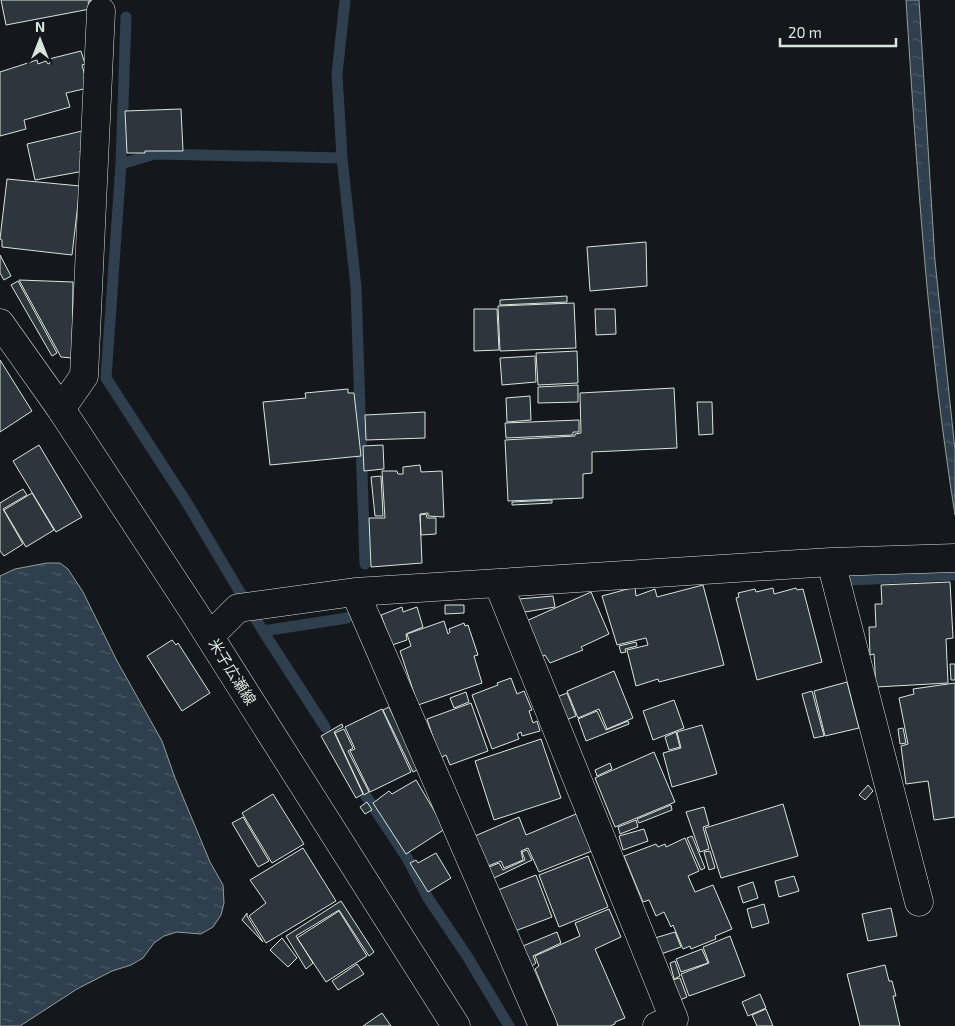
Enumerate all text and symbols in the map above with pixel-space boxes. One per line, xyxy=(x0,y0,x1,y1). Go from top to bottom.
north arrow xyxy=(15,15,65,65)
scale bar xyxy=(780,15,896,47)
text: N xyxy=(35,18,45,35)
text: 20 m xyxy=(788,23,822,41)
street label: 米子広瀬線 xyxy=(205,635,260,708)

